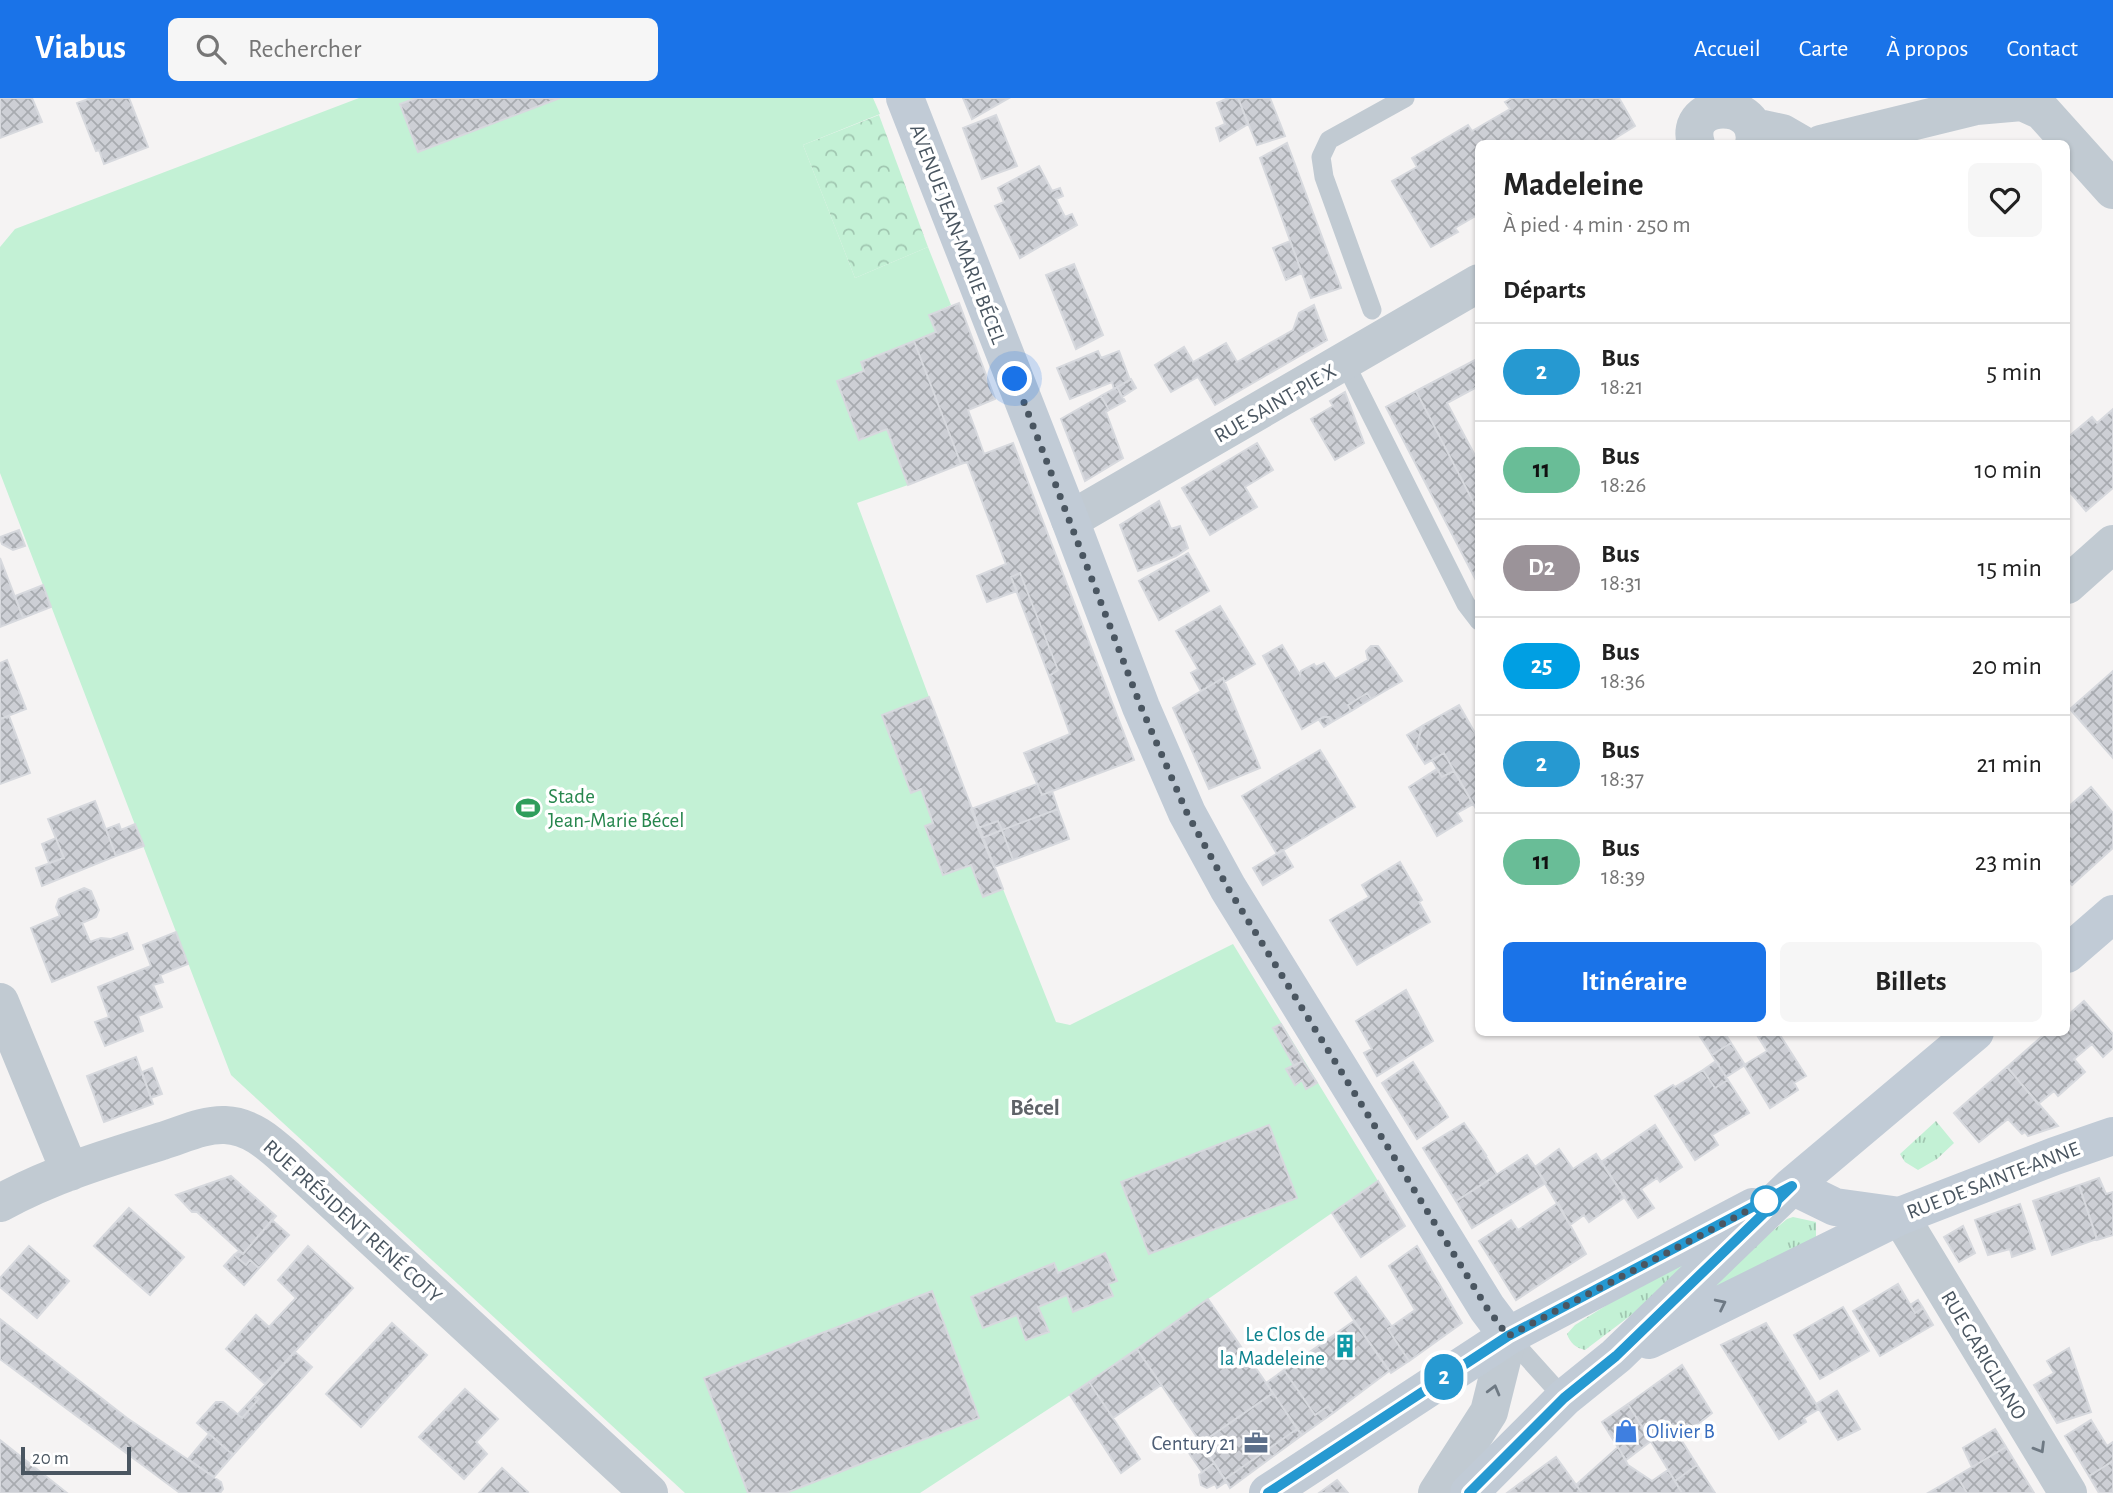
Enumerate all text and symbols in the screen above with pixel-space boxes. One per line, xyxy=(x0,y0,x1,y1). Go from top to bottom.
search box xyxy=(168,18,658,81)
icon: search xyxy=(192,30,230,68)
text: Viabus xyxy=(35,32,126,65)
text: Rechercher xyxy=(248,36,361,62)
text: Accueil xyxy=(1694,37,1761,61)
text: Carte xyxy=(1799,37,1848,61)
text: À propos xyxy=(1886,37,1968,61)
text: Contact xyxy=(2006,37,2078,61)
street label: AVENUE JEAN-MARIE BÉCEL xyxy=(906,121,1011,347)
button: heart xyxy=(1968,163,2042,237)
text: Madeleine xyxy=(1503,169,1644,202)
text: À pied · 4 min · 250 m xyxy=(1503,214,1691,237)
text: Départs xyxy=(1503,277,1586,303)
text: Bus xyxy=(1601,345,1640,371)
text: 5 min xyxy=(1986,359,2042,385)
street label: RUE SAINT-PIE X xyxy=(1211,360,1340,447)
text: 2 xyxy=(1536,360,1547,384)
your location xyxy=(997,361,1032,396)
text: 18:21 xyxy=(1601,376,1643,399)
text: Bus xyxy=(1601,443,1640,469)
text: 10 min xyxy=(1975,457,2042,483)
text: 11 xyxy=(1533,458,1550,482)
text: 18:26 xyxy=(1601,474,1646,497)
text: Bus xyxy=(1601,541,1640,567)
text: 15 min xyxy=(1977,555,2042,581)
text: D2 xyxy=(1528,556,1555,580)
text: 18:31 xyxy=(1601,572,1642,595)
text: Bus xyxy=(1601,639,1640,665)
text: 20 min xyxy=(1972,653,2042,679)
text: 25 xyxy=(1531,654,1552,678)
text: 18:36 xyxy=(1601,670,1645,693)
text: Bus xyxy=(1601,737,1640,763)
text: 21 min xyxy=(1976,751,2042,777)
text: 2 xyxy=(1536,752,1547,776)
text: 18:37 xyxy=(1601,768,1644,791)
place label: Stade Jean-Marie Bécel xyxy=(548,786,684,831)
sports icon: Stade Jean-Marie Bécel xyxy=(514,794,542,822)
text: Bus xyxy=(1601,835,1640,861)
text: 23 min xyxy=(1975,849,2042,875)
text: 11 xyxy=(1533,850,1550,874)
text: 18:39 xyxy=(1601,866,1645,889)
button: Itinéraire xyxy=(1503,942,1766,1022)
button: Billets xyxy=(1780,942,2042,1022)
district label: Bécel xyxy=(1010,1097,1060,1120)
street label: RUE PRÉSIDENT RENÉ COTY xyxy=(259,1134,447,1307)
street label: RUE DE SAINTE-ANNE xyxy=(1904,1138,2082,1223)
unlabelled marker xyxy=(1751,1186,1781,1216)
street label: RUE GARIGLIANO xyxy=(1937,1287,2030,1423)
one-way arrow xyxy=(1714,1299,1726,1313)
place label: Le Clos de la Madeleine xyxy=(1220,1324,1325,1369)
building icon: Le Clos de la Madeleine xyxy=(1331,1332,1359,1360)
line badge: 2 xyxy=(1421,1354,1467,1400)
text: 2 xyxy=(1438,1365,1450,1389)
one-way arrow xyxy=(1486,1384,1500,1396)
shop icon: Olivier B xyxy=(1612,1417,1640,1445)
place label: Olivier B xyxy=(1646,1421,1715,1442)
office icon: Century 21 xyxy=(1242,1429,1270,1457)
place label: Century 21 xyxy=(1152,1433,1236,1454)
one-way arrow xyxy=(2032,1440,2045,1453)
scale bar xyxy=(21,1444,131,1476)
text: 20 m xyxy=(32,1449,69,1468)

